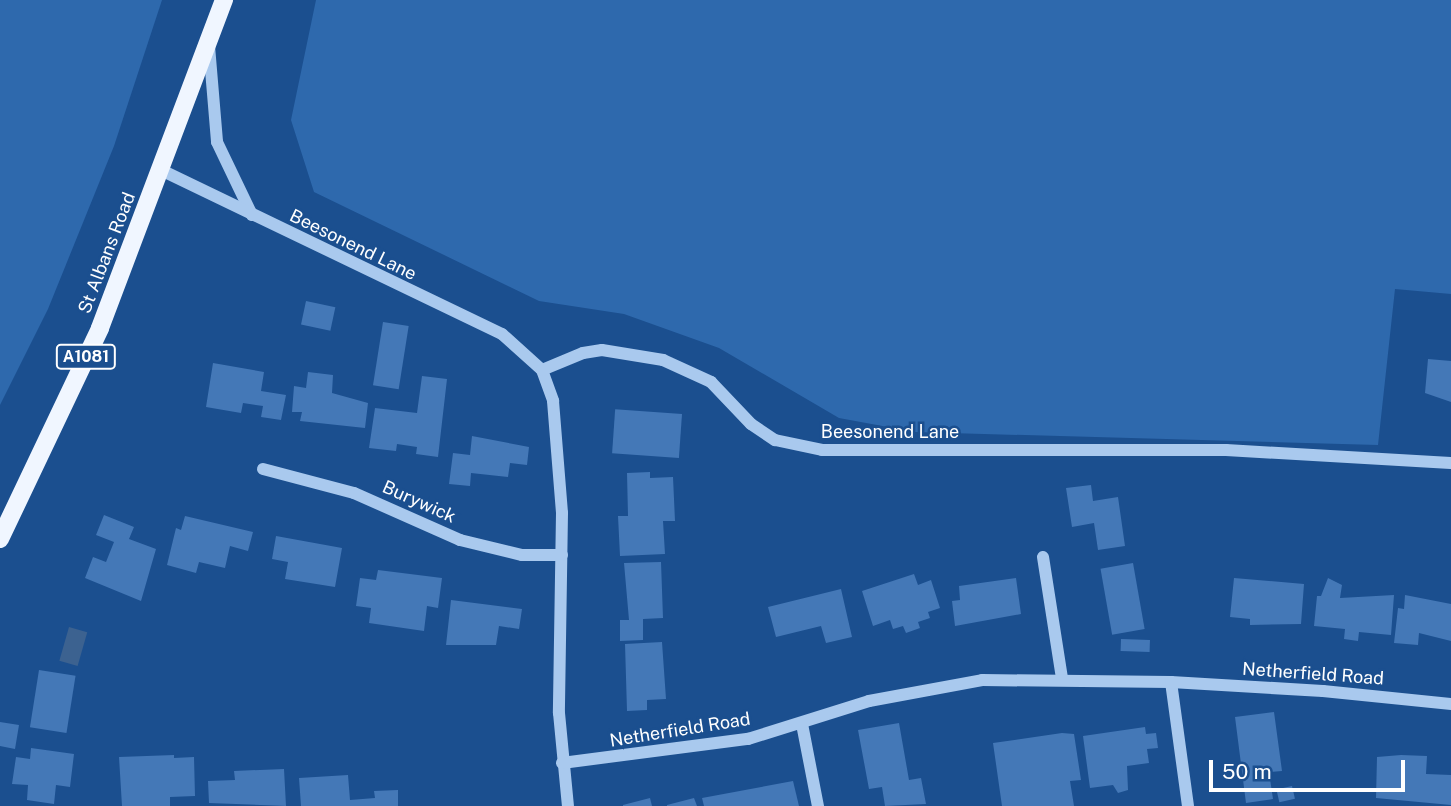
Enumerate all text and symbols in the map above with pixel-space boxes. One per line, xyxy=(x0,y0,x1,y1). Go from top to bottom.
street label: St Albans Road xyxy=(74,189,140,317)
street label: Beesonend Lane xyxy=(286,205,420,285)
road number: A1081 xyxy=(55,344,118,370)
street label: Beesonend Lane xyxy=(821,421,959,443)
street label: Burywick xyxy=(379,476,459,528)
street label: Netherfield Road xyxy=(1241,658,1385,690)
street label: Netherfield Road xyxy=(608,708,752,752)
scale bar xyxy=(1213,746,1409,790)
text: 50 m xyxy=(1222,759,1272,784)

